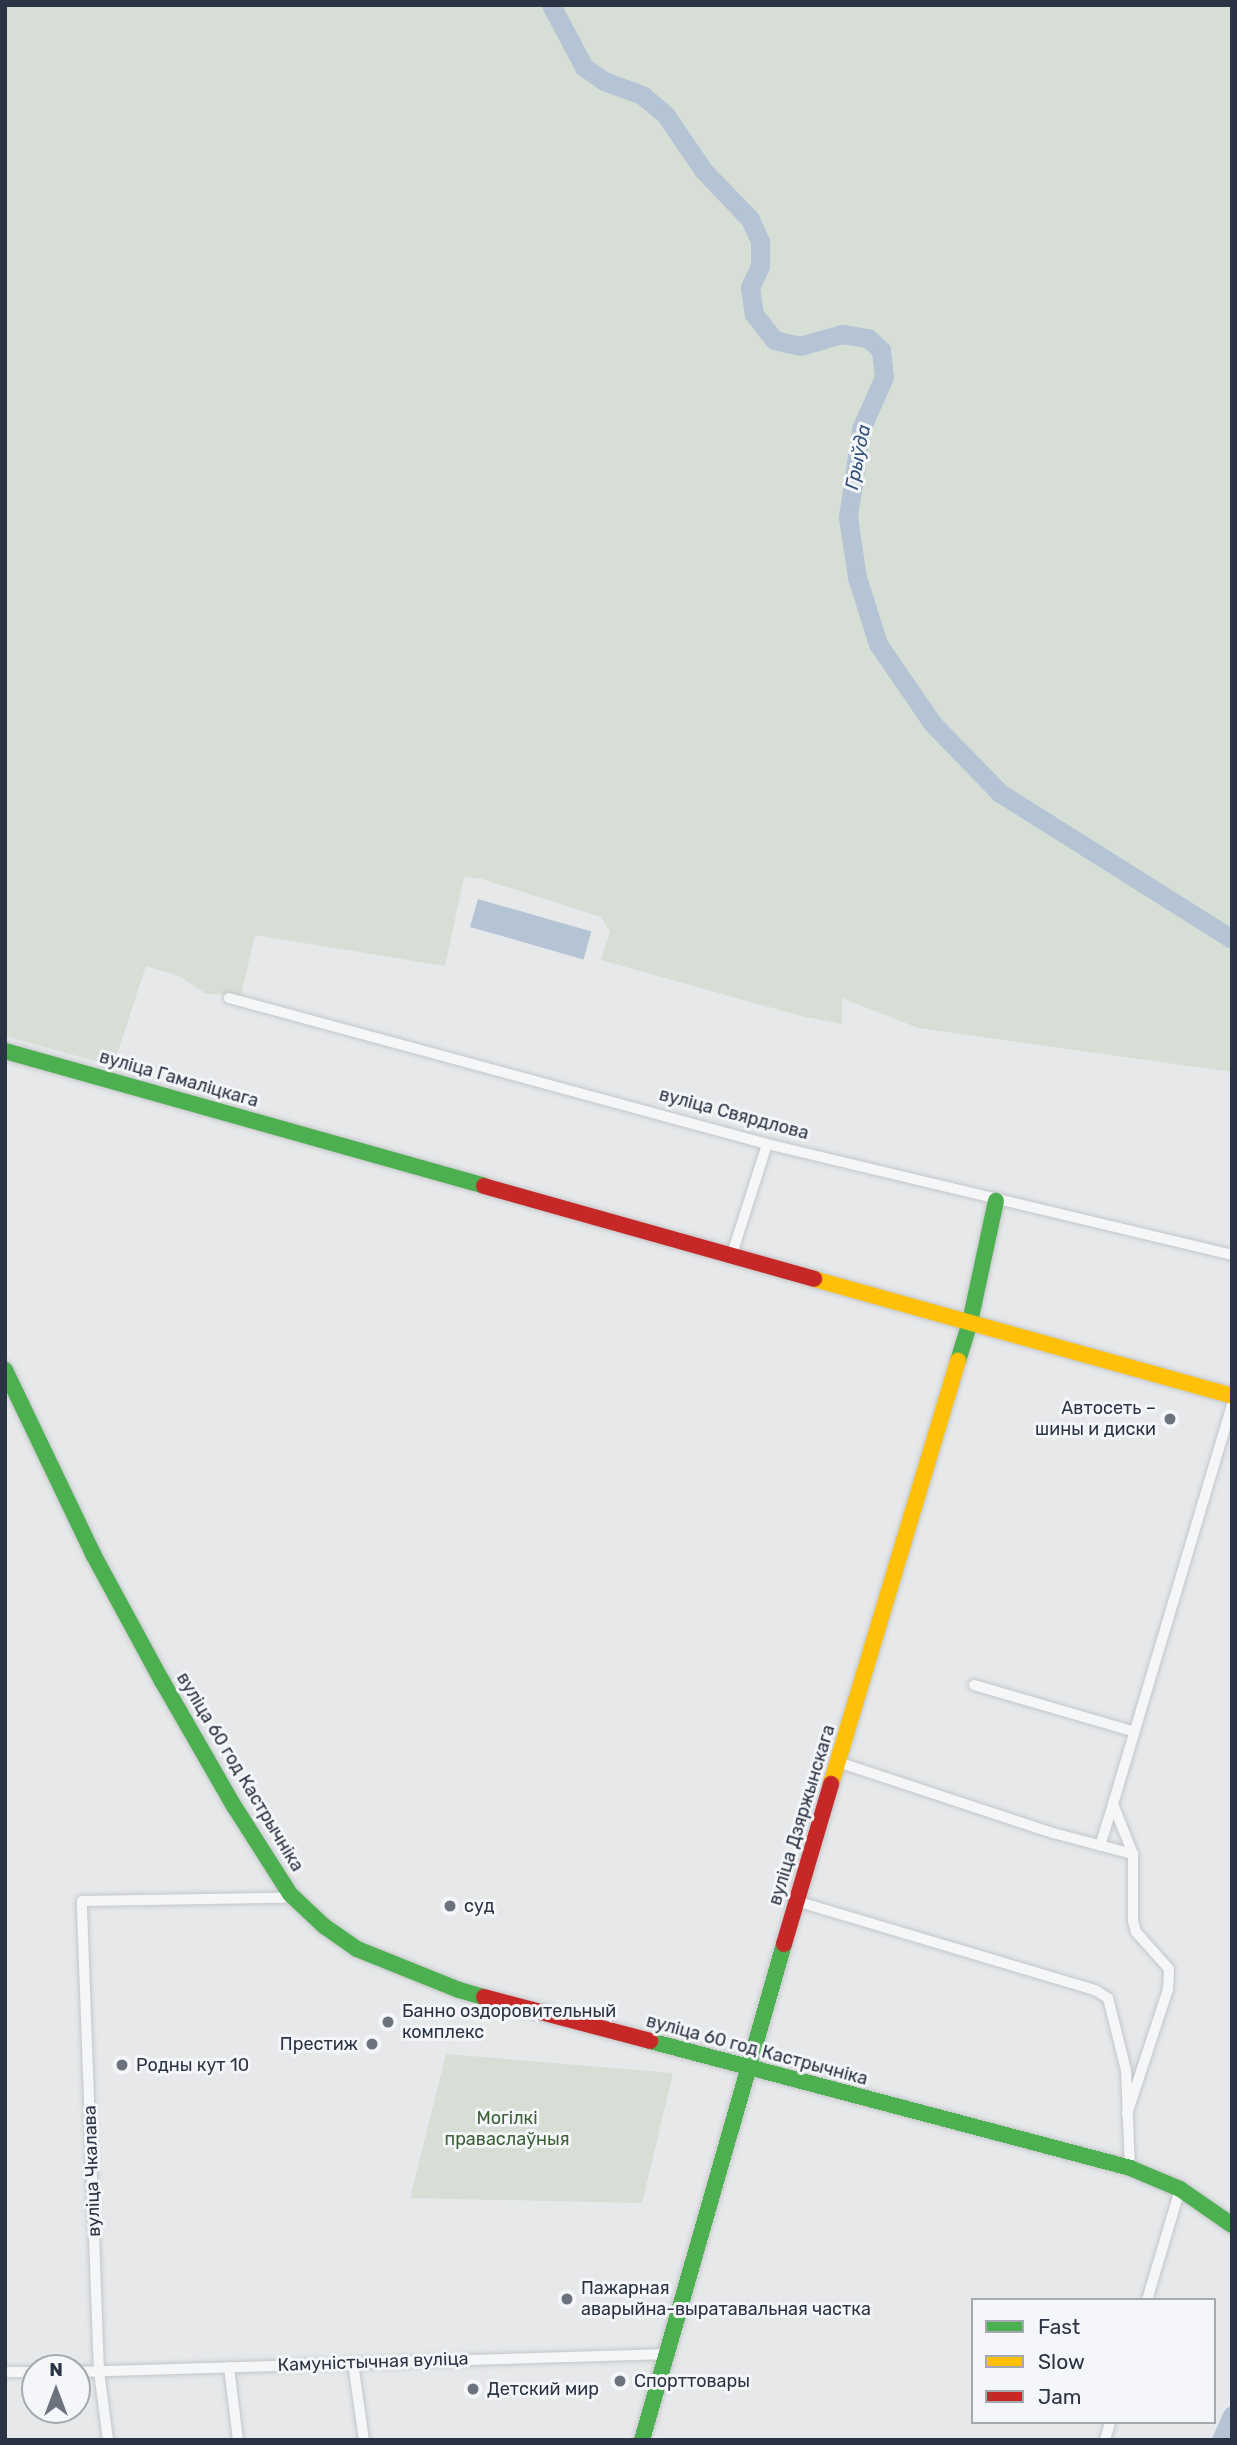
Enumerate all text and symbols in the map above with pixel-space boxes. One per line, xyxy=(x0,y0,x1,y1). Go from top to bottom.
water label: Грыўда xyxy=(841,422,875,492)
street label: вуліца Гамаліцкага xyxy=(97,1046,261,1112)
street label: вуліца Свярдлова xyxy=(657,1084,811,1144)
place label: Автосеть – шины и диски xyxy=(1035,1398,1156,1440)
marker: Автосеть – шины и диски xyxy=(1162,1411,1178,1427)
street label: вуліца 60 год Кастрычніка xyxy=(172,1669,308,1875)
street label: вуліца Дзяржынскага xyxy=(764,1722,840,1908)
place label: суд xyxy=(464,1895,495,1917)
marker: суд xyxy=(442,1898,458,1914)
place label: Банно оздоровительный комплекс xyxy=(402,2001,616,2044)
street label: вуліца 60 год Кастрычніка xyxy=(644,2010,870,2090)
marker: Банно оздоровительный комплекс xyxy=(380,2014,396,2030)
place label: Престиж xyxy=(280,2033,358,2055)
marker: Престиж xyxy=(364,2036,380,2052)
place label: Родны кут 10 xyxy=(136,2054,249,2076)
marker: Родны кут 10 xyxy=(114,2057,130,2073)
street label: вуліца Чкалава xyxy=(79,2105,105,2237)
park label: Могілкі праваслаўныя xyxy=(444,2108,570,2150)
place label: Пажарная аварыйна-выратавальная частка xyxy=(581,2278,871,2320)
marker: Пажарная аварыйна-выратавальная частка xyxy=(559,2291,575,2307)
legend xyxy=(971,2298,1216,2424)
text: Fast xyxy=(1038,2314,1080,2339)
street label: Камуністычная вуліца xyxy=(277,2348,469,2376)
text: Slow xyxy=(1038,2349,1085,2374)
north arrow xyxy=(21,2354,91,2424)
text: N xyxy=(49,2358,63,2381)
place label: Спорттовары xyxy=(634,2370,750,2392)
marker: Спорттовары xyxy=(612,2373,628,2389)
place label: Детский мир xyxy=(487,2378,599,2400)
marker: Детский мир xyxy=(465,2381,481,2397)
text: Jam xyxy=(1038,2384,1082,2409)

